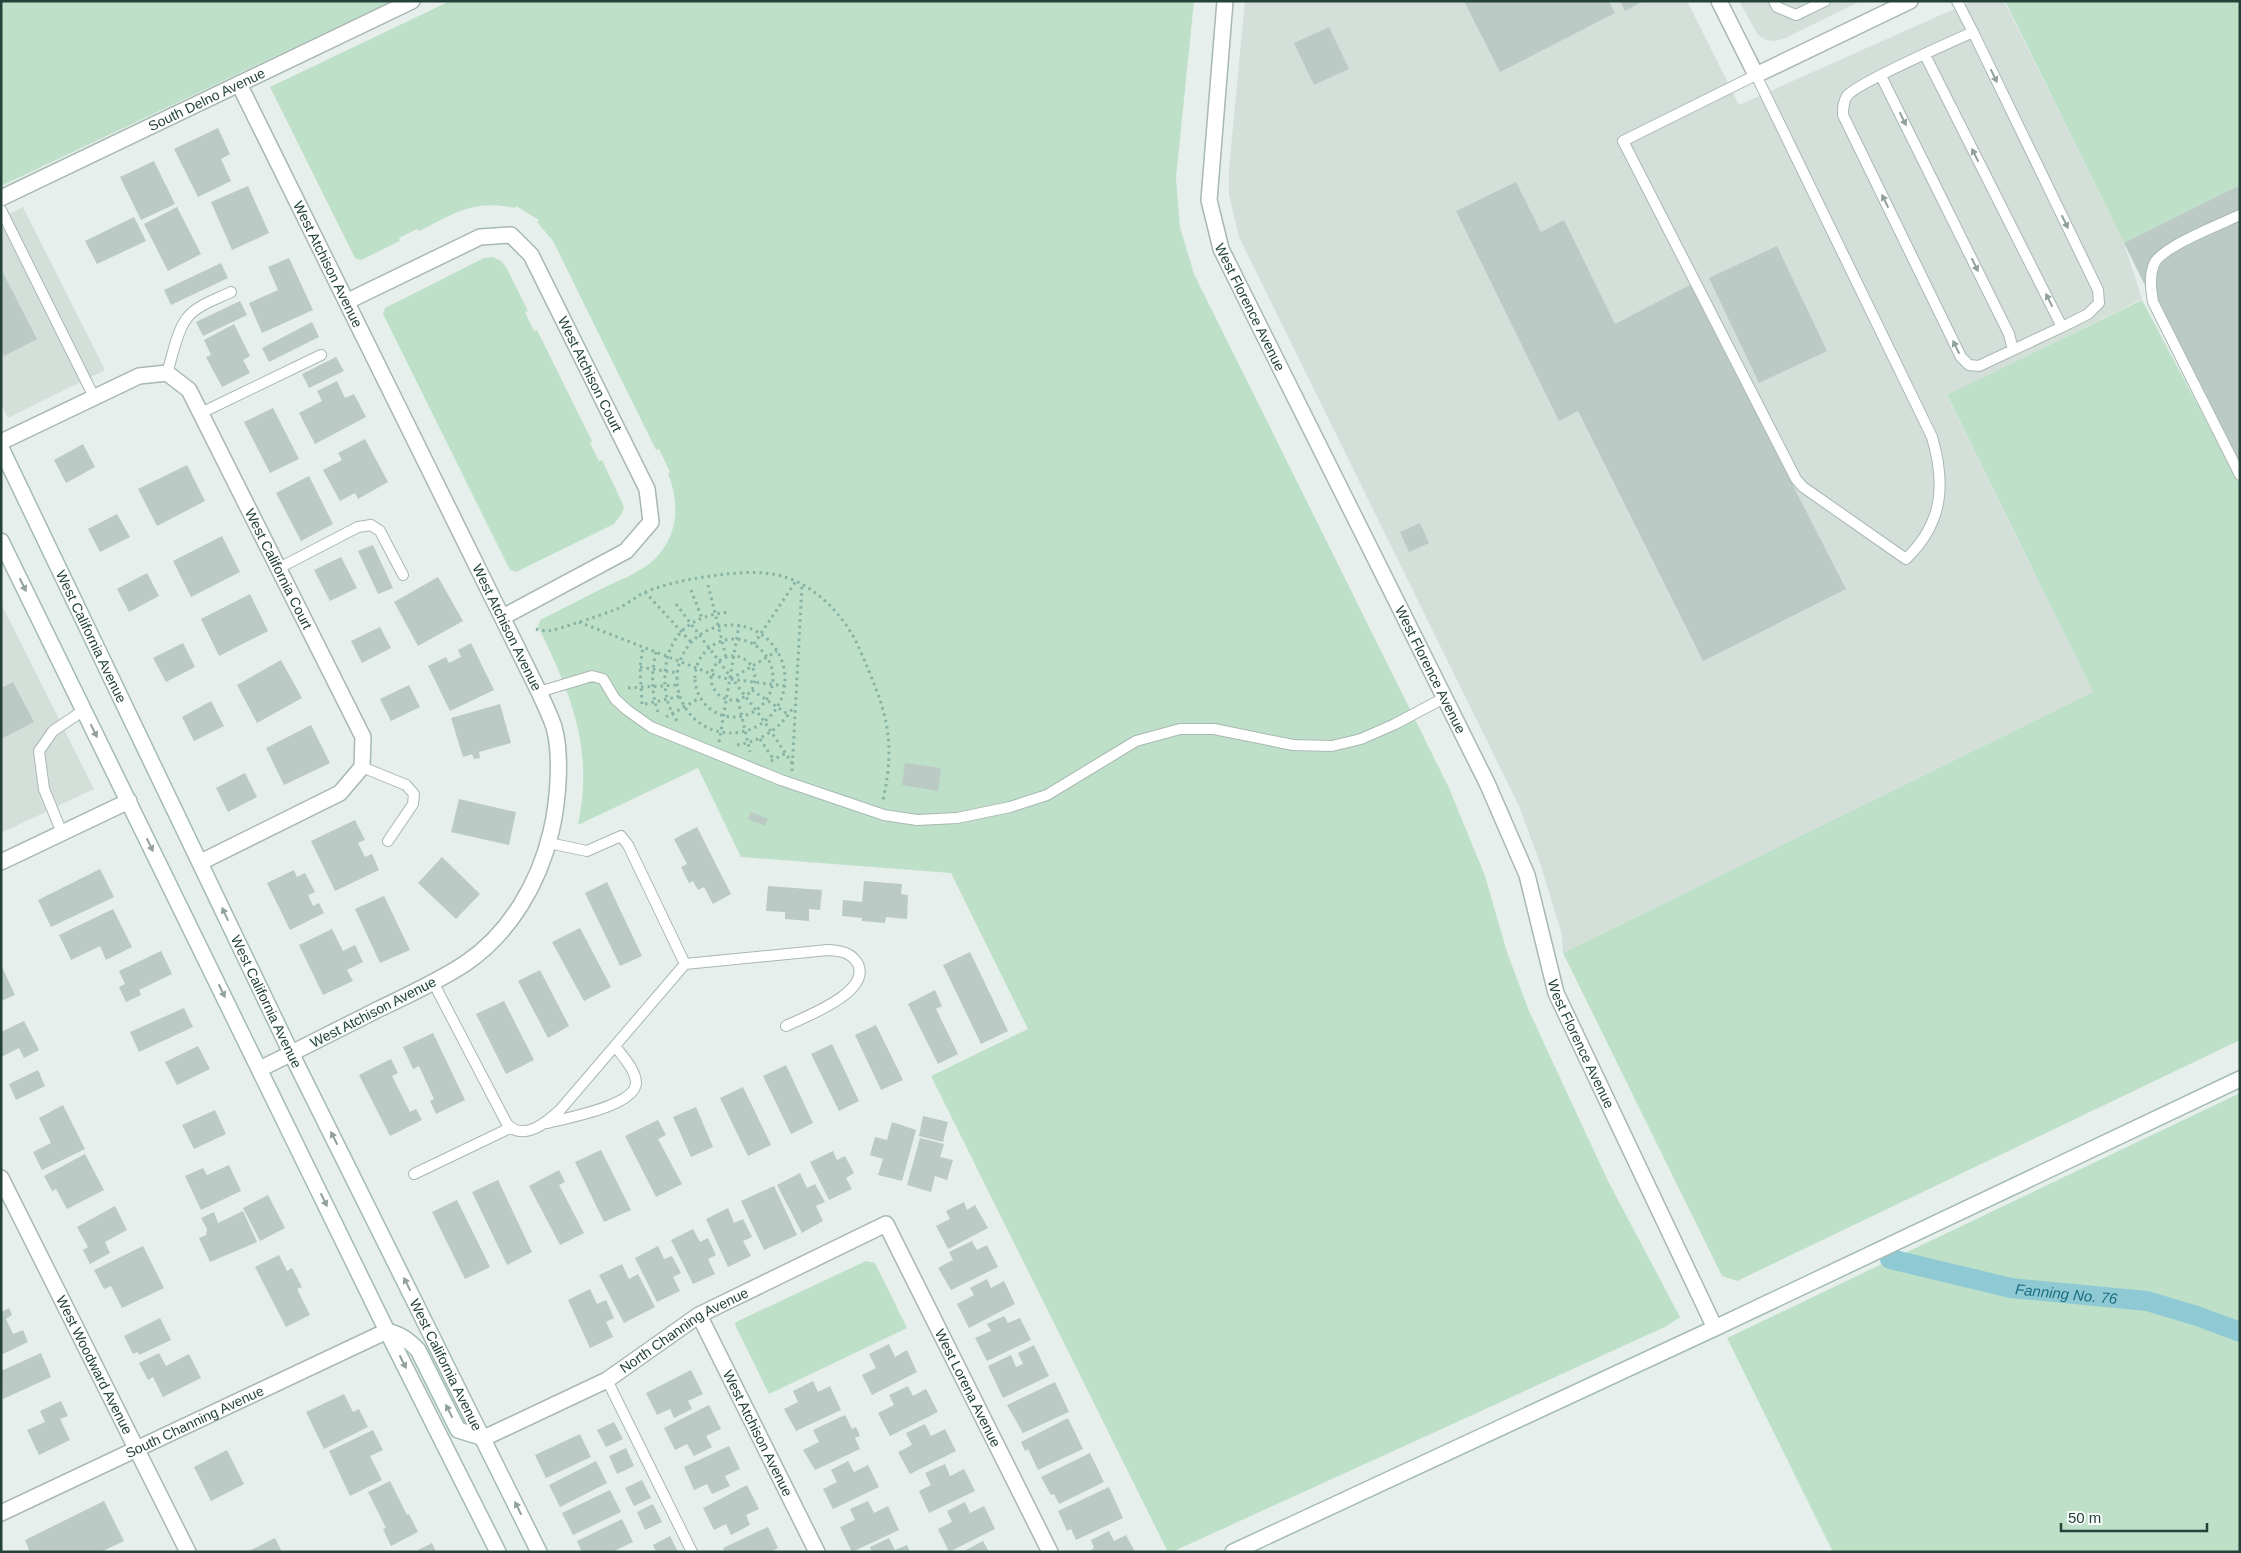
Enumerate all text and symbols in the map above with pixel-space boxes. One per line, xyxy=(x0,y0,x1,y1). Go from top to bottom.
street label: South Delno Avenue xyxy=(146,65,268,134)
one-way arrow xyxy=(1990,69,1998,83)
one-way arrow xyxy=(1899,112,1907,126)
one-way arrow xyxy=(1971,148,1979,162)
one-way arrow xyxy=(1881,194,1889,208)
street label: West Atchison Avenue xyxy=(290,198,366,330)
one-way arrow xyxy=(2061,215,2069,229)
street label: West Florence Avenue xyxy=(1211,241,1289,374)
one-way arrow xyxy=(1971,258,1979,272)
one-way arrow xyxy=(2045,293,2053,307)
street label: West Atchison Court xyxy=(555,314,625,435)
one-way arrow xyxy=(1952,340,1960,354)
street label: West California Court xyxy=(242,506,316,632)
street label: West Atchison Avenue xyxy=(469,562,545,693)
street label: West California Avenue xyxy=(53,568,130,706)
one-way arrow xyxy=(19,578,27,592)
street label: West Florence Avenue xyxy=(1392,603,1469,736)
one-way arrow xyxy=(90,724,98,738)
one-way arrow xyxy=(147,838,155,852)
one-way arrow xyxy=(221,906,229,921)
street label: West California Avenue xyxy=(228,933,305,1071)
street label: West Atchison Avenue xyxy=(308,973,439,1051)
street label: West Florence Avenue xyxy=(1545,978,1618,1111)
one-way arrow xyxy=(218,984,226,998)
one-way arrow xyxy=(330,1131,338,1146)
one-way arrow xyxy=(320,1193,328,1207)
one-way arrow xyxy=(403,1277,411,1291)
water label: Fanning No. 76 xyxy=(2014,1280,2119,1307)
street label: North Channing Avenue xyxy=(617,1284,751,1376)
street label: West Woodward Avenue xyxy=(53,1293,136,1437)
street label: West California Avenue xyxy=(406,1296,485,1433)
street label: West Lorena Avenue xyxy=(932,1326,1004,1450)
one-way arrow xyxy=(399,1354,407,1369)
street label: West Atchison Avenue xyxy=(720,1367,796,1499)
street label: South Channing Avenue xyxy=(123,1382,266,1461)
one-way arrow xyxy=(444,1404,452,1418)
scale bar xyxy=(2061,1500,2207,1532)
one-way arrow xyxy=(514,1501,522,1515)
text: 50 m xyxy=(2068,1509,2101,1526)

